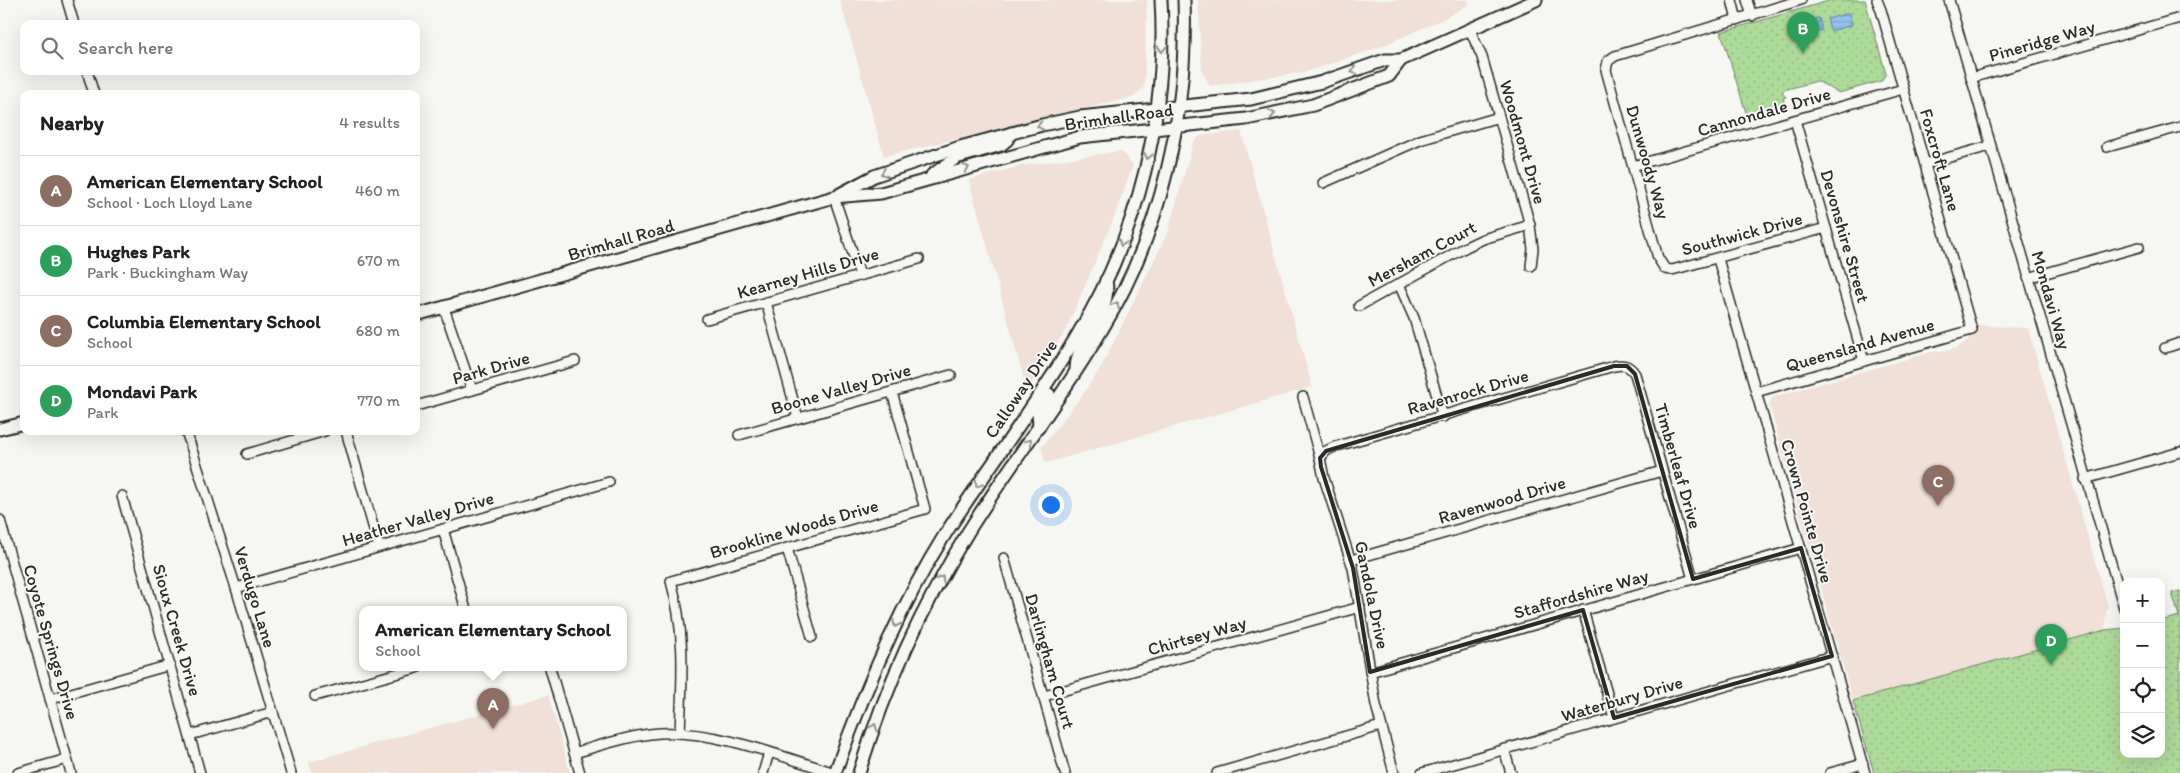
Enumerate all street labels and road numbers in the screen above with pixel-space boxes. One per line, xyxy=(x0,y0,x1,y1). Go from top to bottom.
street label: Pineridge Way xyxy=(1986,15,2098,67)
street label: Woodmont Drive xyxy=(1495,77,1551,207)
street label: Cannondale Drive xyxy=(1695,82,1833,142)
street label: Brimhall Road xyxy=(1063,98,1175,136)
street label: Dunwoody Way xyxy=(1621,103,1675,222)
street label: Foxcroft Lane xyxy=(1915,106,1965,214)
street label: Devonshire Street xyxy=(1815,167,1875,305)
street label: Southwick Drive xyxy=(1679,207,1805,261)
street label: Brimhall Road xyxy=(565,214,677,266)
street label: Mersham Court xyxy=(1364,216,1480,292)
street label: Kearney Hills Drive xyxy=(735,242,881,304)
street label: Mondavi Way xyxy=(2026,248,2076,352)
street label: Queensland Avenue xyxy=(1783,313,1937,377)
street label: Calloway Drive xyxy=(980,335,1062,443)
street label: Park Drive xyxy=(450,346,532,390)
street label: Boone Valley Drive xyxy=(769,359,913,419)
street label: Ravenrock Drive xyxy=(1405,364,1531,420)
street label: Timberleaf Drive xyxy=(1650,401,1706,531)
street label: Crown Pointe Drive xyxy=(1776,437,1838,585)
street label: Ravenwood Drive xyxy=(1436,471,1568,529)
street label: Heather Valley Drive xyxy=(340,487,496,551)
street label: Brookline Woods Drive xyxy=(707,494,881,564)
street label: Gandola Drive xyxy=(1350,539,1394,651)
street label: Verdugo Lane xyxy=(229,544,281,650)
street label: Sioux Creek Drive xyxy=(148,561,206,699)
street label: Coyote Springs Drive xyxy=(18,562,84,722)
street label: Staffordshire Way xyxy=(1511,564,1652,624)
street label: Darlingham Court xyxy=(1020,591,1080,731)
street label: Chirtsey Way xyxy=(1145,611,1249,661)
street label: Waterbury Drive xyxy=(1559,671,1685,727)

